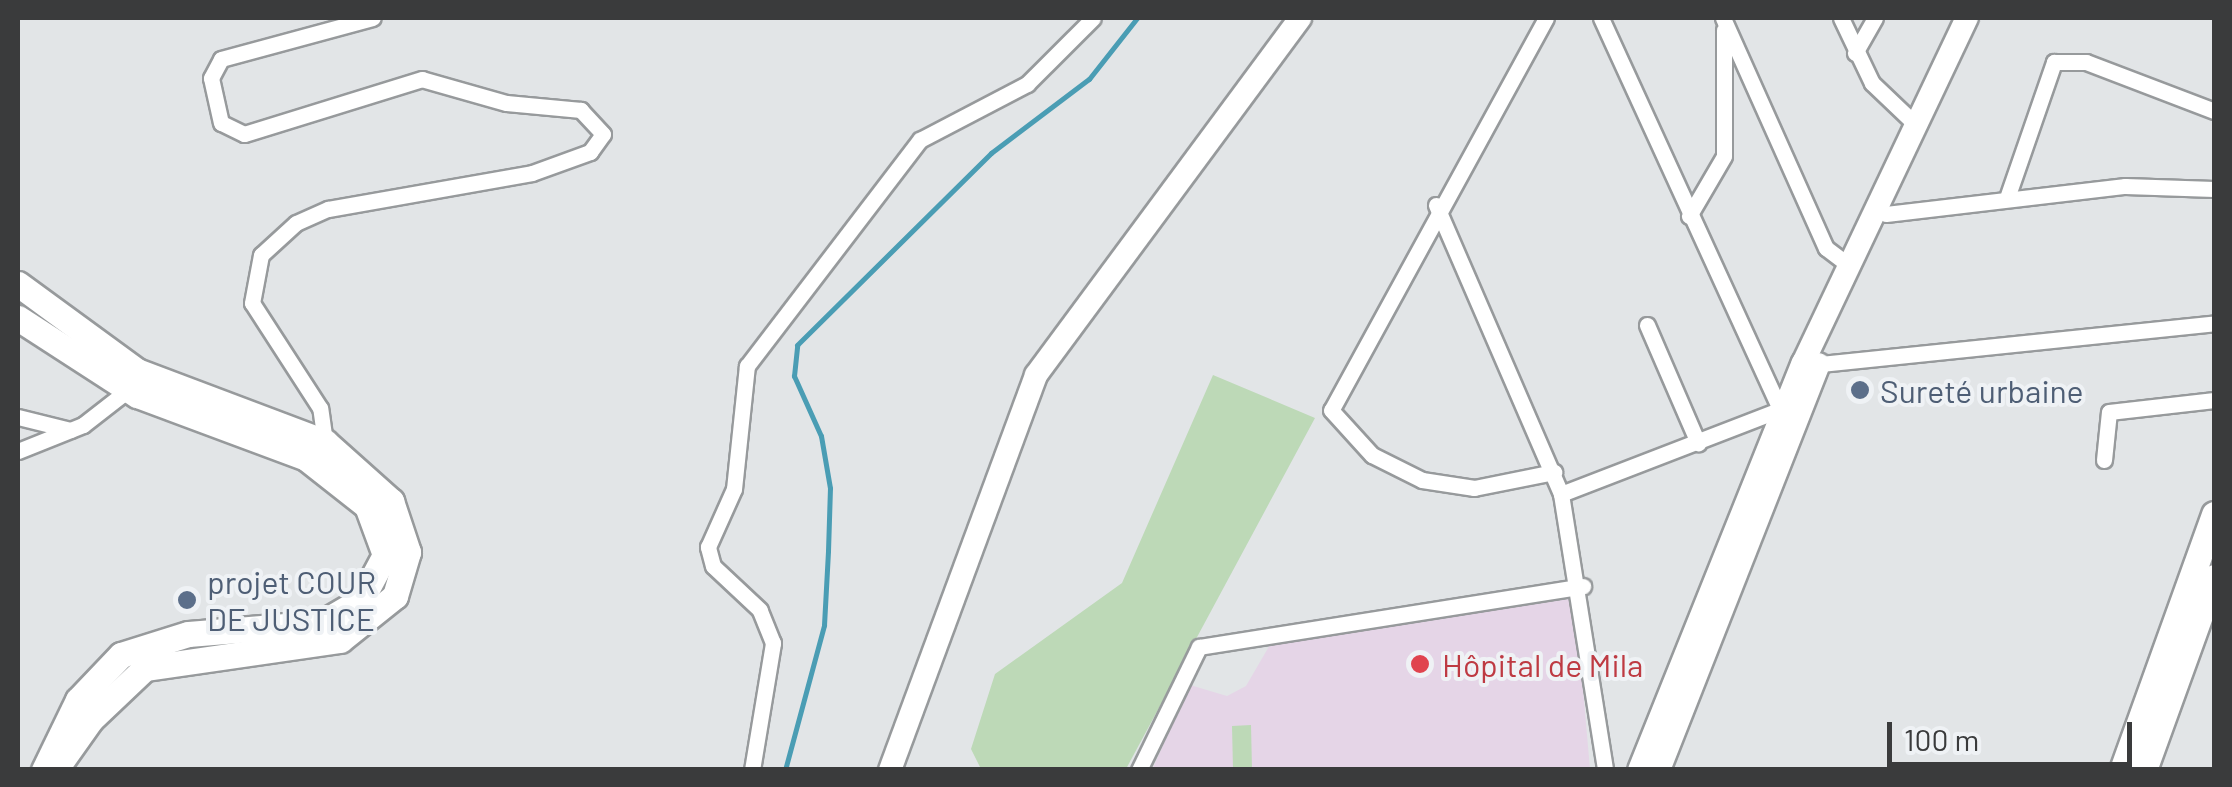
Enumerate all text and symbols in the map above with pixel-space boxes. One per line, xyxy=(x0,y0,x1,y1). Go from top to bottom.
place label: Sureté urbaine xyxy=(1880,371,2084,409)
marker: Sureté urbaine xyxy=(1849,379,1871,401)
place label: projet COUR DE JUSTICE xyxy=(207,563,376,638)
marker: projet COUR DE JUSTICE xyxy=(176,589,198,611)
place label: Hôpital de Mila xyxy=(1442,645,1643,683)
marker: Hôpital de Mila xyxy=(1407,651,1433,677)
scale bar xyxy=(1892,702,2137,764)
text: 100 m xyxy=(1904,721,1979,757)

